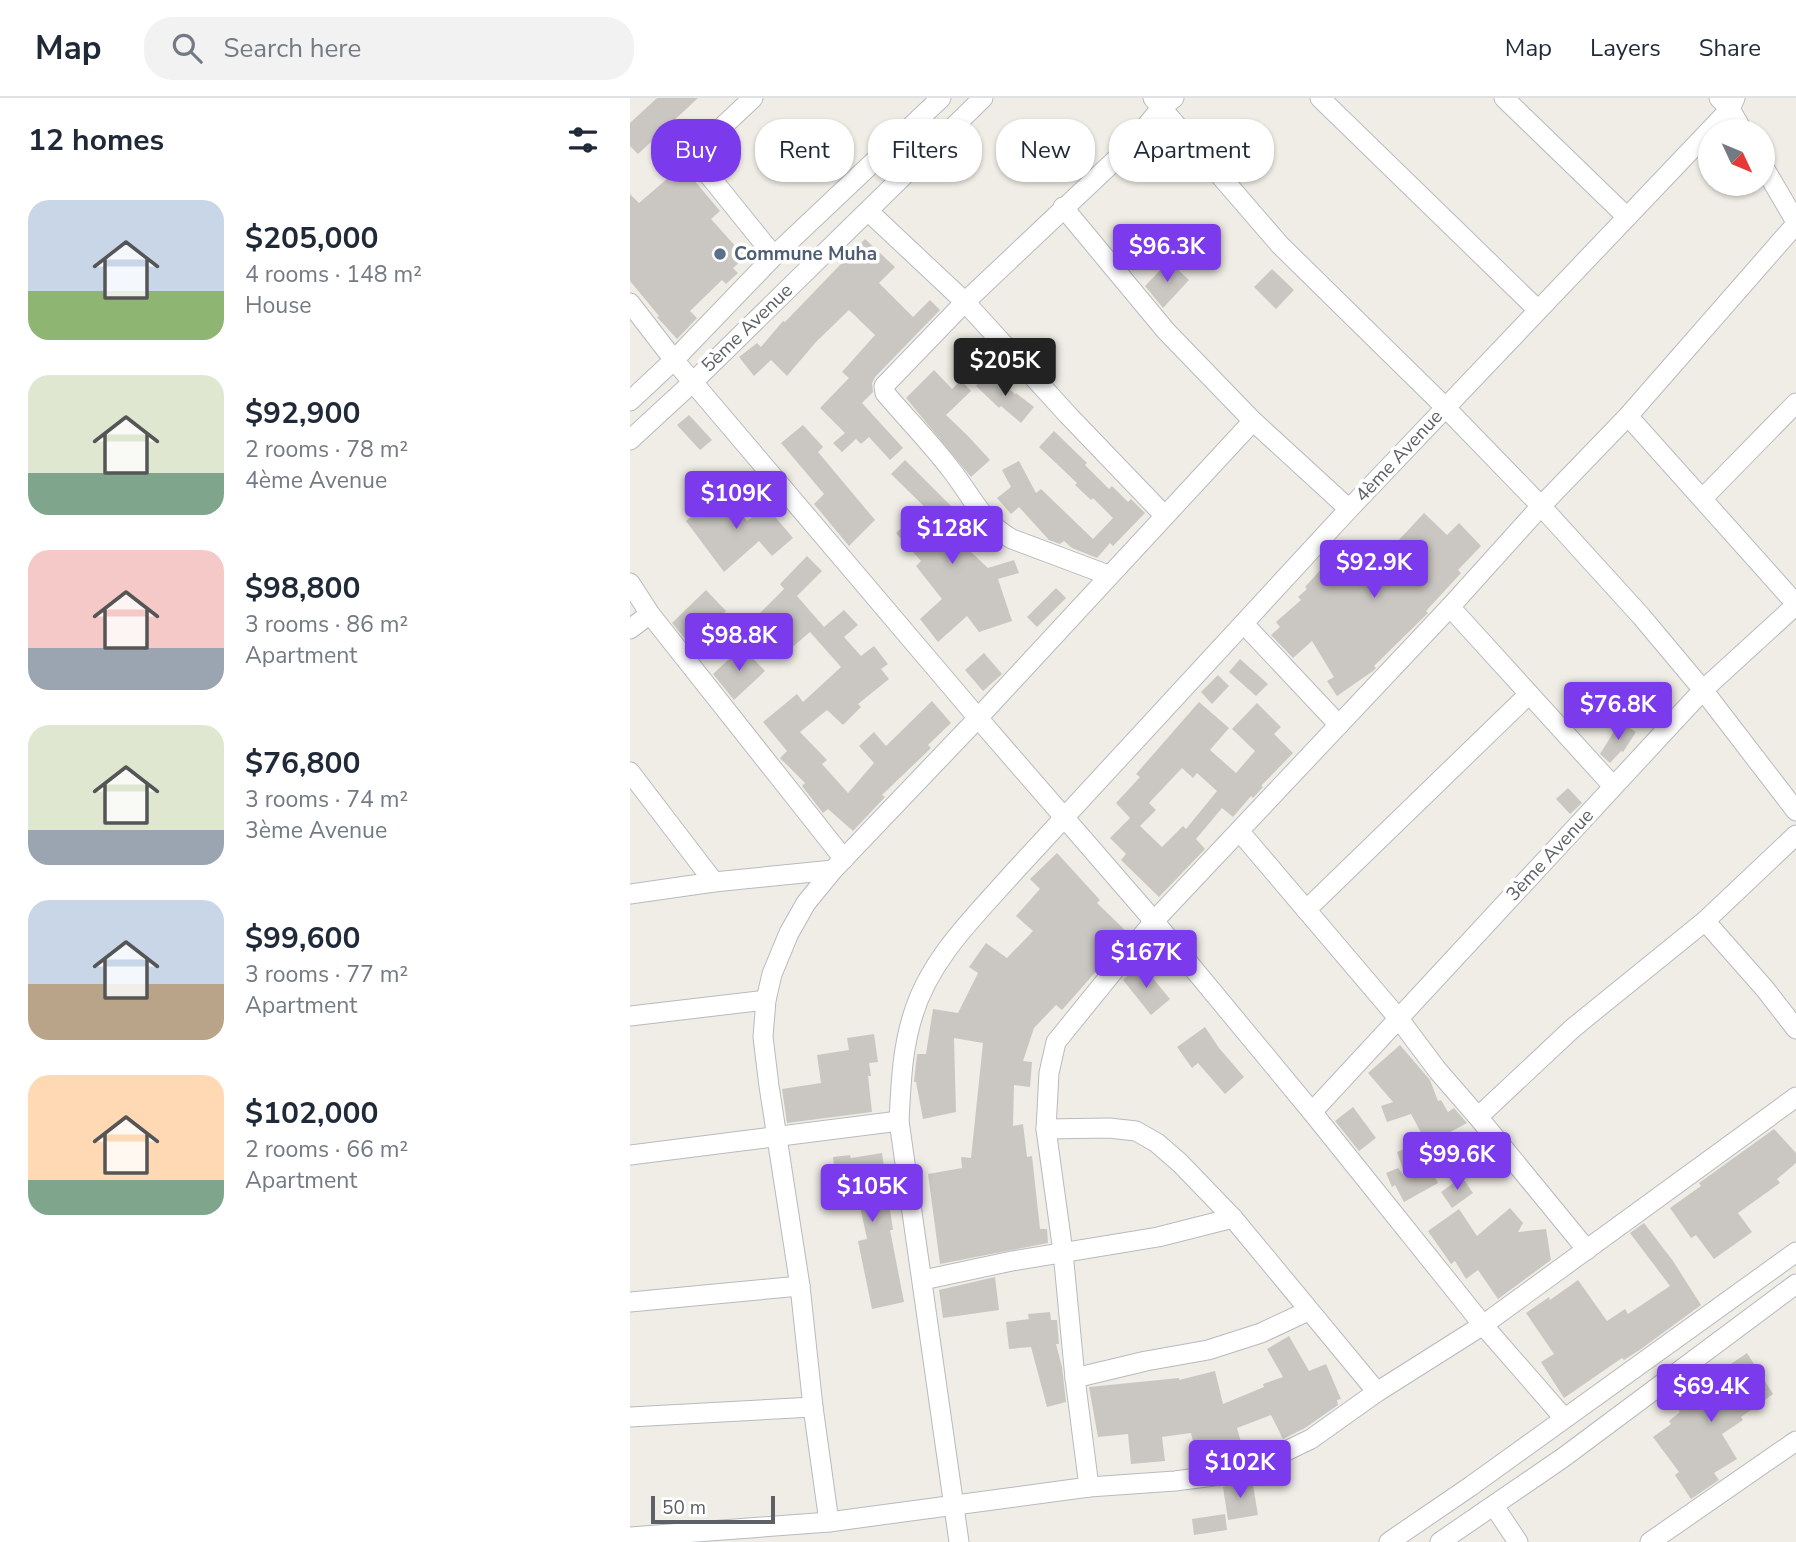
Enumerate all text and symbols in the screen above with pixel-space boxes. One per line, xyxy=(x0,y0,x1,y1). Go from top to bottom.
search box xyxy=(144,17,634,80)
text: Map xyxy=(35,26,102,71)
icon: search xyxy=(168,29,206,67)
text: Search here xyxy=(224,31,361,66)
text: Map xyxy=(1505,32,1552,64)
text: Layers xyxy=(1590,32,1661,64)
text: Share xyxy=(1699,32,1761,64)
chip: Buy xyxy=(651,119,741,182)
chip: Rent xyxy=(755,119,854,182)
chip: Filters xyxy=(868,119,982,182)
chip: New xyxy=(996,119,1095,182)
chip: Apartment xyxy=(1109,119,1274,182)
north arrow xyxy=(1698,119,1774,196)
map controls xyxy=(1698,119,1775,196)
text: 12 homes xyxy=(28,120,164,161)
icon: filters xyxy=(564,121,602,159)
text: $205,000 xyxy=(245,218,378,259)
pin: $96.3K xyxy=(1110,225,1224,284)
icon: home xyxy=(84,228,168,312)
text: $96.3K xyxy=(1129,231,1205,262)
place label: Commune Muha xyxy=(734,241,877,267)
marker: Commune Muha xyxy=(712,246,728,262)
text: 4 rooms · 148 m² xyxy=(245,259,422,290)
street label: 5ème Avenue xyxy=(696,278,798,378)
text: House xyxy=(245,290,312,321)
pin: $205K xyxy=(956,338,1054,398)
text: $205K xyxy=(970,345,1040,376)
text: $92,900 xyxy=(245,393,360,434)
icon: home xyxy=(84,403,168,487)
street label: 4ème Avenue xyxy=(1349,404,1449,508)
text: 2 rooms · 78 m² xyxy=(245,434,408,465)
text: 4ème Avenue xyxy=(245,465,387,496)
pin: $109K xyxy=(687,472,785,531)
text: $109K xyxy=(701,478,771,509)
pin: $128K xyxy=(903,506,1001,566)
text: $128K xyxy=(917,513,987,544)
pin: $92.9K xyxy=(1317,540,1431,600)
text: $92.9K xyxy=(1336,547,1412,578)
text: $98,800 xyxy=(245,568,360,609)
icon: home xyxy=(84,578,168,662)
text: 3 rooms · 86 m² xyxy=(245,609,408,640)
pin: $98.8K xyxy=(682,614,796,673)
text: $98.8K xyxy=(701,620,777,651)
text: Apartment xyxy=(245,640,357,671)
pin: $76.8K xyxy=(1561,682,1675,742)
text: $76.8K xyxy=(1580,689,1656,720)
text: $76,800 xyxy=(245,743,360,784)
icon: home xyxy=(84,753,168,837)
text: 3 rooms · 74 m² xyxy=(245,784,408,815)
street label: 3ème Avenue xyxy=(1500,803,1600,907)
text: 3ème Avenue xyxy=(245,815,387,846)
text: $99,600 xyxy=(245,918,360,959)
icon: home xyxy=(84,928,168,1012)
pin: $167K xyxy=(1097,930,1195,990)
text: $167K xyxy=(1111,937,1181,968)
text: 3 rooms · 77 m² xyxy=(245,959,408,990)
text: Apartment xyxy=(245,990,357,1021)
text: $102,000 xyxy=(245,1093,378,1134)
icon: home xyxy=(84,1103,168,1187)
pin: $99.6K xyxy=(1400,1132,1514,1192)
text: 2 rooms · 66 m² xyxy=(245,1134,408,1165)
text: $99.6K xyxy=(1419,1139,1495,1170)
pin: $105K xyxy=(823,1164,921,1224)
text: Apartment xyxy=(245,1165,357,1196)
text: $105K xyxy=(837,1171,907,1202)
pin: $69.4K xyxy=(1654,1364,1768,1424)
text: $69.4K xyxy=(1673,1371,1749,1402)
pin: $102K xyxy=(1191,1440,1289,1500)
text: $102K xyxy=(1205,1447,1275,1478)
scale bar xyxy=(651,1493,775,1525)
text: 50 m xyxy=(662,1495,706,1521)

